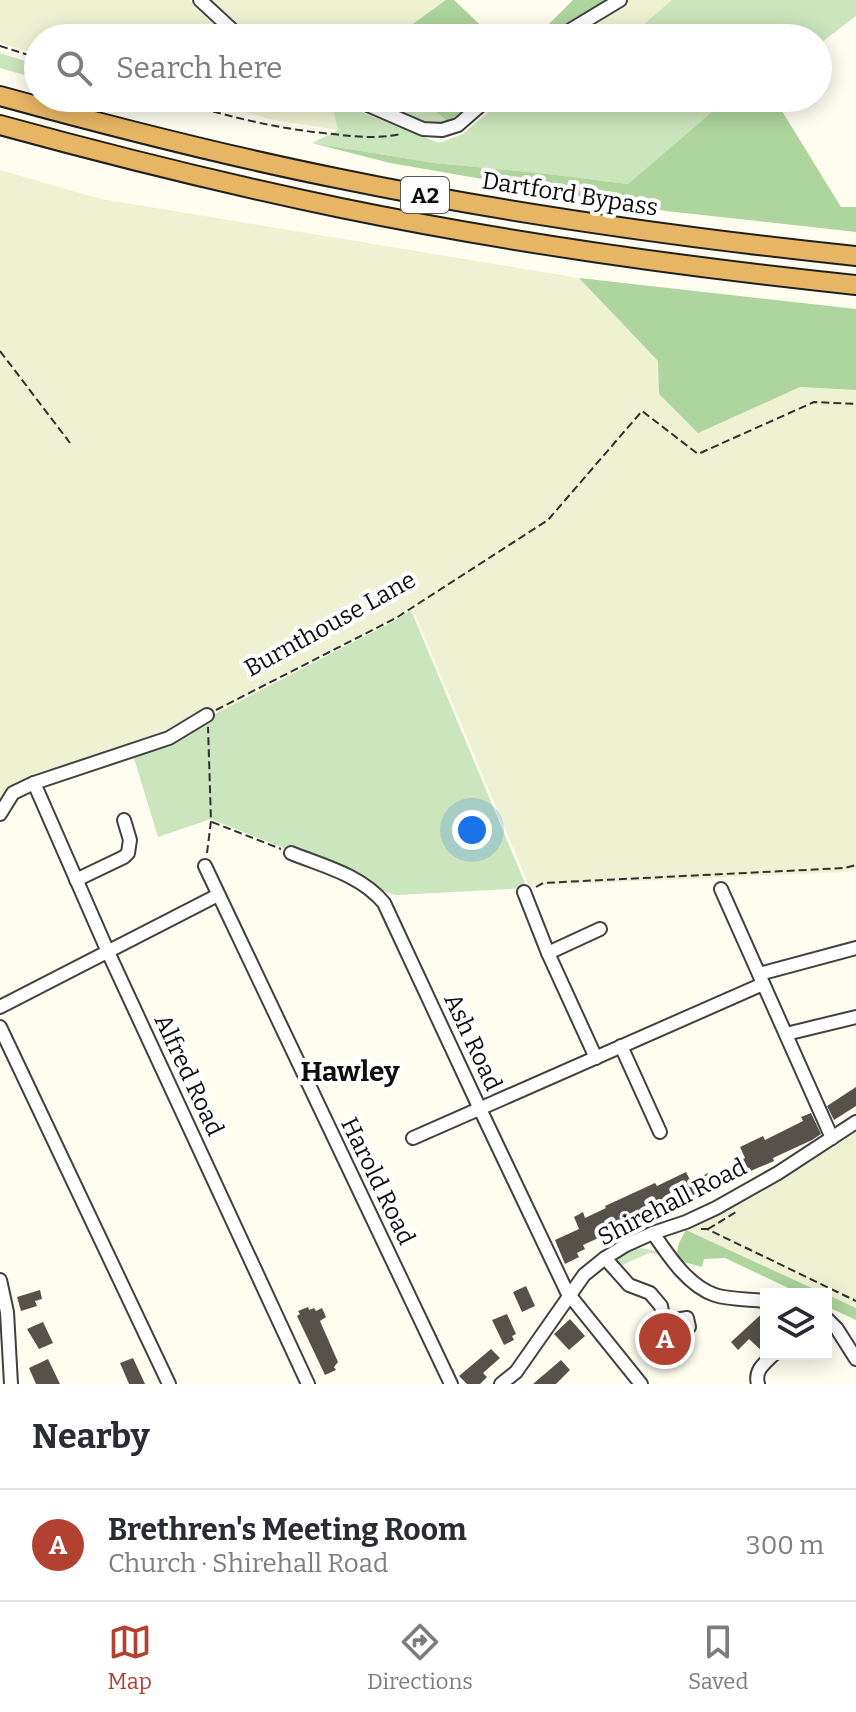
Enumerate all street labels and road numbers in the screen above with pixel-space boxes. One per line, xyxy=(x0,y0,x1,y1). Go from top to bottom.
street label: Dartford Bypass xyxy=(480,166,660,222)
road number: A2 xyxy=(401,177,449,213)
street label: Burnthouse Lane xyxy=(240,565,420,683)
street label: Ash Road xyxy=(438,989,508,1095)
street label: Alfred Road xyxy=(149,1010,229,1140)
street label: Harold Road xyxy=(335,1113,421,1249)
street label: Shirehall Road xyxy=(593,1153,751,1251)

